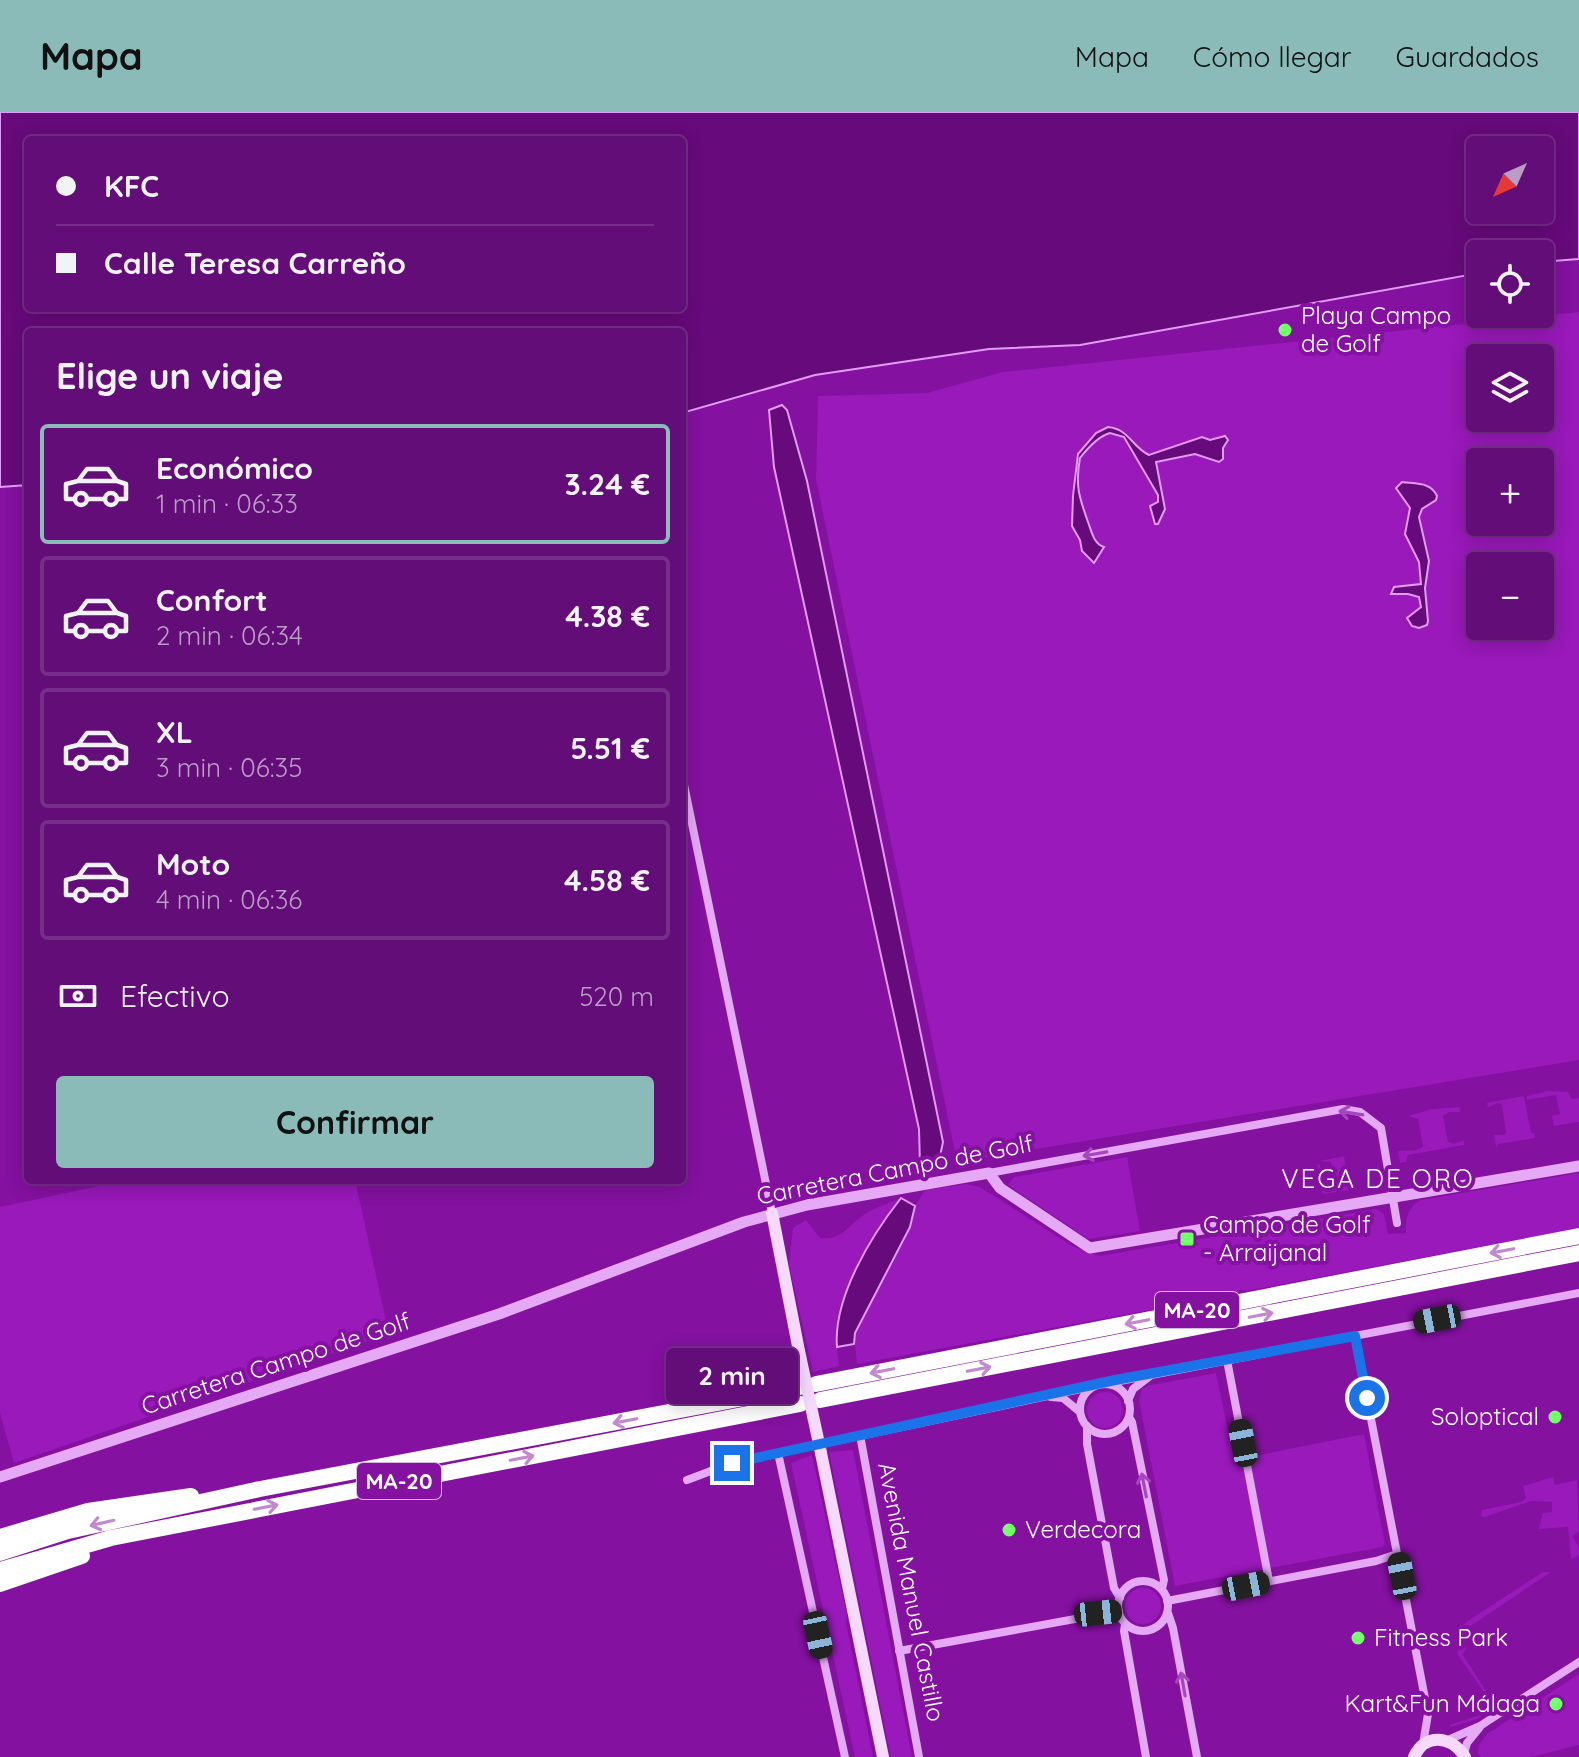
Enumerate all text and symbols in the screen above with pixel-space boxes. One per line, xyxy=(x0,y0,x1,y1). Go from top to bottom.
text: Mapa xyxy=(40,32,143,80)
text: Mapa xyxy=(1075,39,1149,74)
text: Cómo llegar xyxy=(1193,39,1352,74)
text: Guardados xyxy=(1396,39,1539,74)
north arrow xyxy=(1466,136,1554,224)
map controls xyxy=(1466,136,1554,640)
text: KFC xyxy=(104,167,159,205)
button: locate xyxy=(1466,240,1554,328)
text: Calle Teresa Carreño xyxy=(104,244,406,282)
place label: Playa Campo de Golf xyxy=(1301,300,1451,358)
marker: Playa Campo de Golf xyxy=(1276,321,1294,339)
button: layers xyxy=(1466,344,1554,432)
text: Elige un viaje xyxy=(56,353,284,398)
icon: car xyxy=(60,448,132,520)
button: + xyxy=(1466,448,1554,536)
text: Económico xyxy=(156,449,313,487)
text: 3.24 € xyxy=(565,465,650,503)
text: 1 min · 06:33 xyxy=(156,487,298,520)
button: − xyxy=(1466,552,1554,640)
icon: car xyxy=(60,580,132,652)
text: Confort xyxy=(156,581,268,619)
text: 4.38 € xyxy=(565,597,650,635)
text: 2 min · 06:34 xyxy=(156,619,303,652)
icon: car xyxy=(60,712,132,784)
text: XL xyxy=(156,713,193,751)
text: 5.51 € xyxy=(570,729,650,767)
text: 3 min · 06:35 xyxy=(156,751,302,784)
icon: car xyxy=(60,844,132,916)
text: Moto xyxy=(156,845,230,883)
text: 4.58 € xyxy=(564,861,650,899)
text: 4 min · 06:36 xyxy=(156,883,302,916)
icon: cash xyxy=(56,974,100,1018)
text: Efectivo xyxy=(120,977,230,1015)
text: 520 m xyxy=(579,980,654,1013)
button: Confirmar xyxy=(56,1076,654,1168)
one-way arrow xyxy=(1338,1104,1364,1119)
street label: Carretera Campo de Golf xyxy=(754,1127,1036,1211)
one-way arrow xyxy=(1083,1148,1108,1163)
district label: VEGA DE ORO xyxy=(1281,1162,1475,1195)
place label: Campo de Golf - Arraijanal xyxy=(1203,1209,1371,1267)
marker: Campo de Golf - Arraijanal xyxy=(1178,1230,1196,1248)
one-way arrow xyxy=(1490,1245,1516,1260)
road number: MA-20 xyxy=(1155,1292,1239,1328)
car xyxy=(1411,1303,1463,1335)
street label: Carretera Campo de Golf xyxy=(137,1305,414,1421)
one-way arrow xyxy=(1248,1306,1274,1321)
one-way arrow xyxy=(1125,1315,1150,1330)
callout: 2 min xyxy=(666,1347,798,1403)
text: 2 min xyxy=(698,1359,766,1392)
one-way arrow xyxy=(965,1361,991,1376)
one-way arrow xyxy=(870,1365,895,1380)
route start xyxy=(1349,1380,1385,1416)
place label: Soloptical xyxy=(1431,1401,1539,1431)
marker: Soloptical xyxy=(1546,1408,1564,1426)
one-way arrow xyxy=(612,1415,638,1430)
car xyxy=(1227,1417,1259,1469)
route end xyxy=(714,1445,750,1481)
one-way arrow xyxy=(508,1449,534,1464)
street label: Avenida Manuel Castillo xyxy=(872,1460,952,1724)
road number: MA-20 xyxy=(357,1463,441,1499)
one-way arrow xyxy=(1136,1473,1151,1499)
one-way arrow xyxy=(253,1499,279,1514)
place label: Verdecora xyxy=(1025,1514,1141,1544)
one-way arrow xyxy=(89,1516,115,1531)
marker: Verdecora xyxy=(1000,1521,1018,1539)
car xyxy=(1386,1550,1418,1602)
car xyxy=(1220,1570,1272,1602)
car xyxy=(1073,1599,1123,1627)
car xyxy=(801,1609,835,1661)
place label: Fitness Park xyxy=(1374,1622,1508,1652)
marker: Fitness Park xyxy=(1349,1629,1367,1647)
one-way arrow xyxy=(1175,1672,1190,1697)
place label: Kart&Fun Málaga xyxy=(1344,1688,1540,1718)
marker: Kart&Fun Málaga xyxy=(1547,1695,1565,1713)

